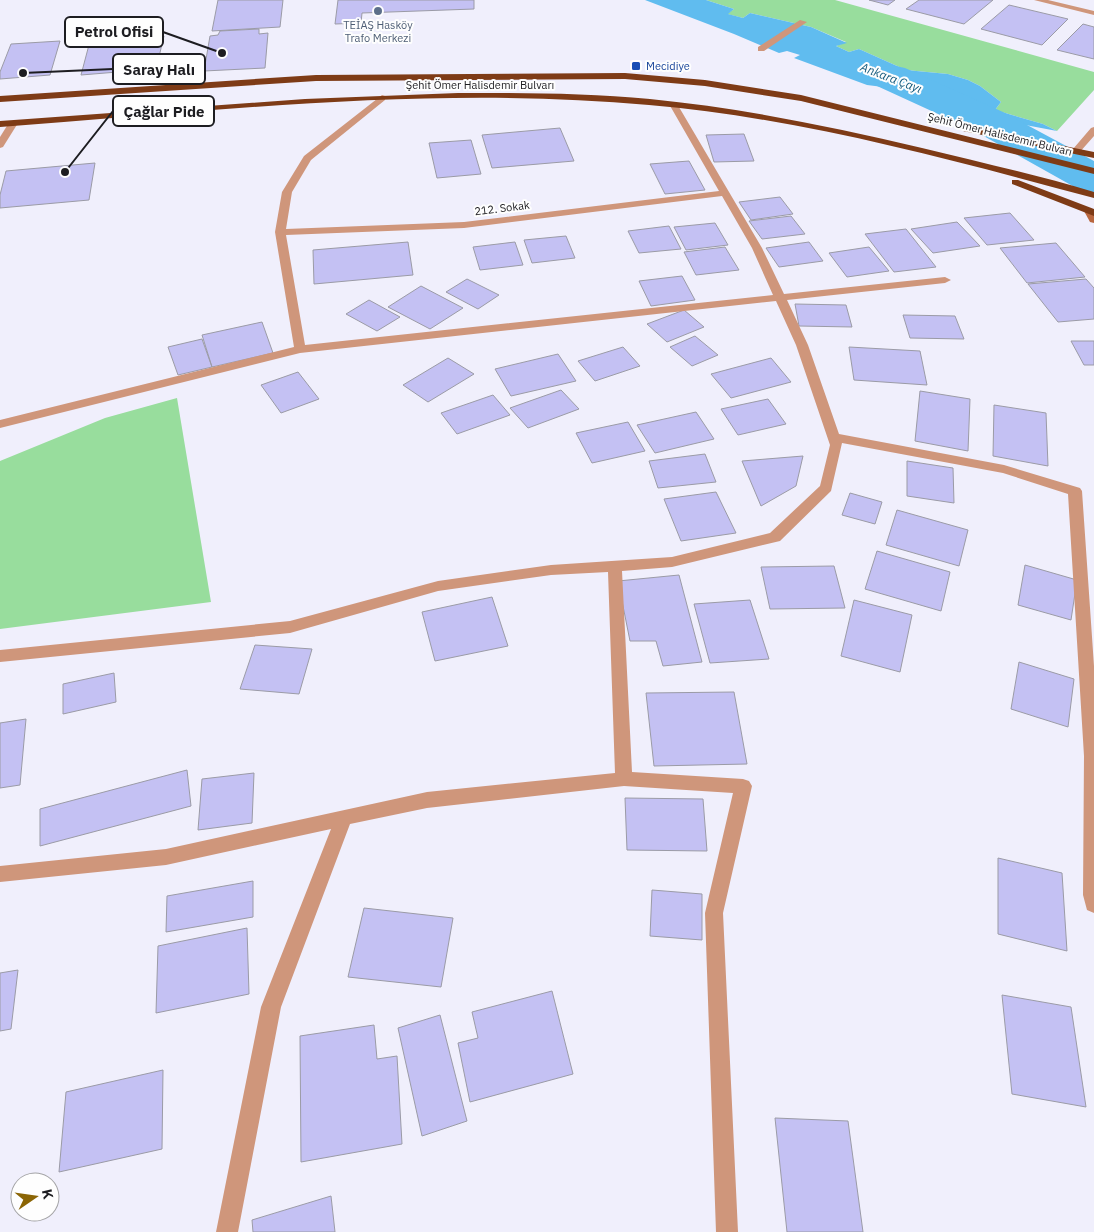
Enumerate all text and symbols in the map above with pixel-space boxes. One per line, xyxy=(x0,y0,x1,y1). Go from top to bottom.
marker: TEİAŞ Hasköy Trafo Merkezi xyxy=(372,5,384,17)
callout: Petrol Ofisi xyxy=(65,17,163,47)
place label: TEİAŞ Hasköy Trafo Merkezi xyxy=(343,18,413,45)
text: Petrol Ofisi xyxy=(75,22,153,41)
callout: Saray Halı xyxy=(113,54,205,84)
place label: Mecidiye xyxy=(646,59,690,73)
water label: Ankara Çayı xyxy=(858,59,924,96)
text: Saray Halı xyxy=(123,60,195,79)
marker: Mecidiye xyxy=(630,60,642,72)
street label: Şehit Ömer Halisdemir Bulvarı xyxy=(406,78,554,92)
callout: Çağlar Pide xyxy=(113,96,214,126)
text: Çağlar Pide xyxy=(123,102,205,121)
street label: Şehit Ömer Halisdemir Bulvarı xyxy=(926,109,1074,159)
street label: 212. Sokak xyxy=(474,198,531,218)
north arrow xyxy=(10,1172,60,1222)
text: K xyxy=(38,1187,58,1201)

